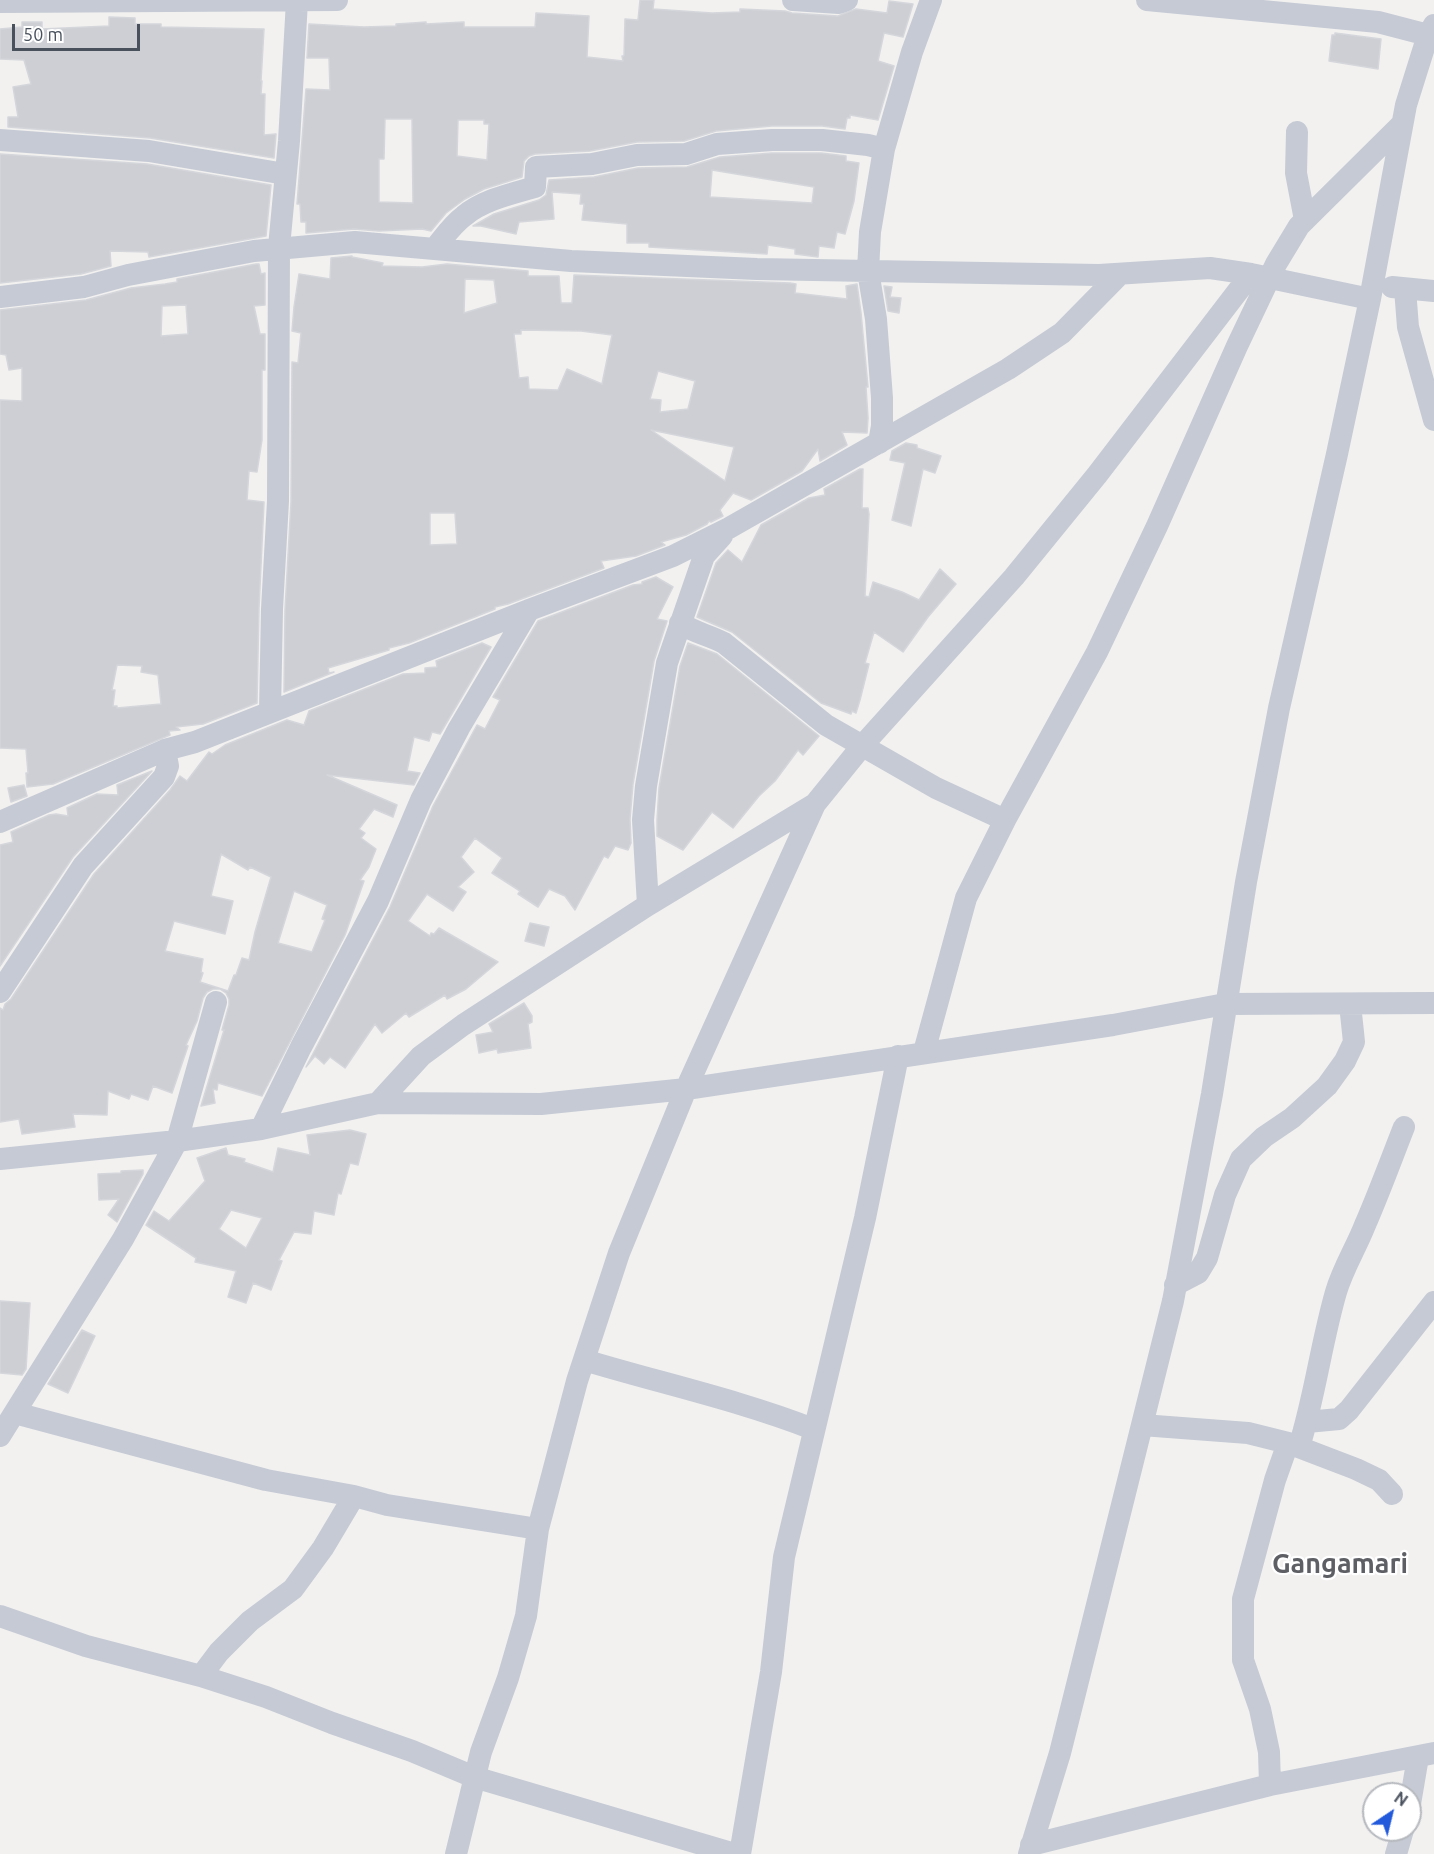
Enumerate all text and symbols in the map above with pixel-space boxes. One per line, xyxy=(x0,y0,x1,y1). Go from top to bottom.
scale bar xyxy=(15,12,142,50)
text: 50 m xyxy=(23,24,63,44)
district label: Gangamari xyxy=(1272,1548,1408,1580)
north arrow xyxy=(1362,1782,1422,1842)
text: N xyxy=(1391,1788,1411,1810)

